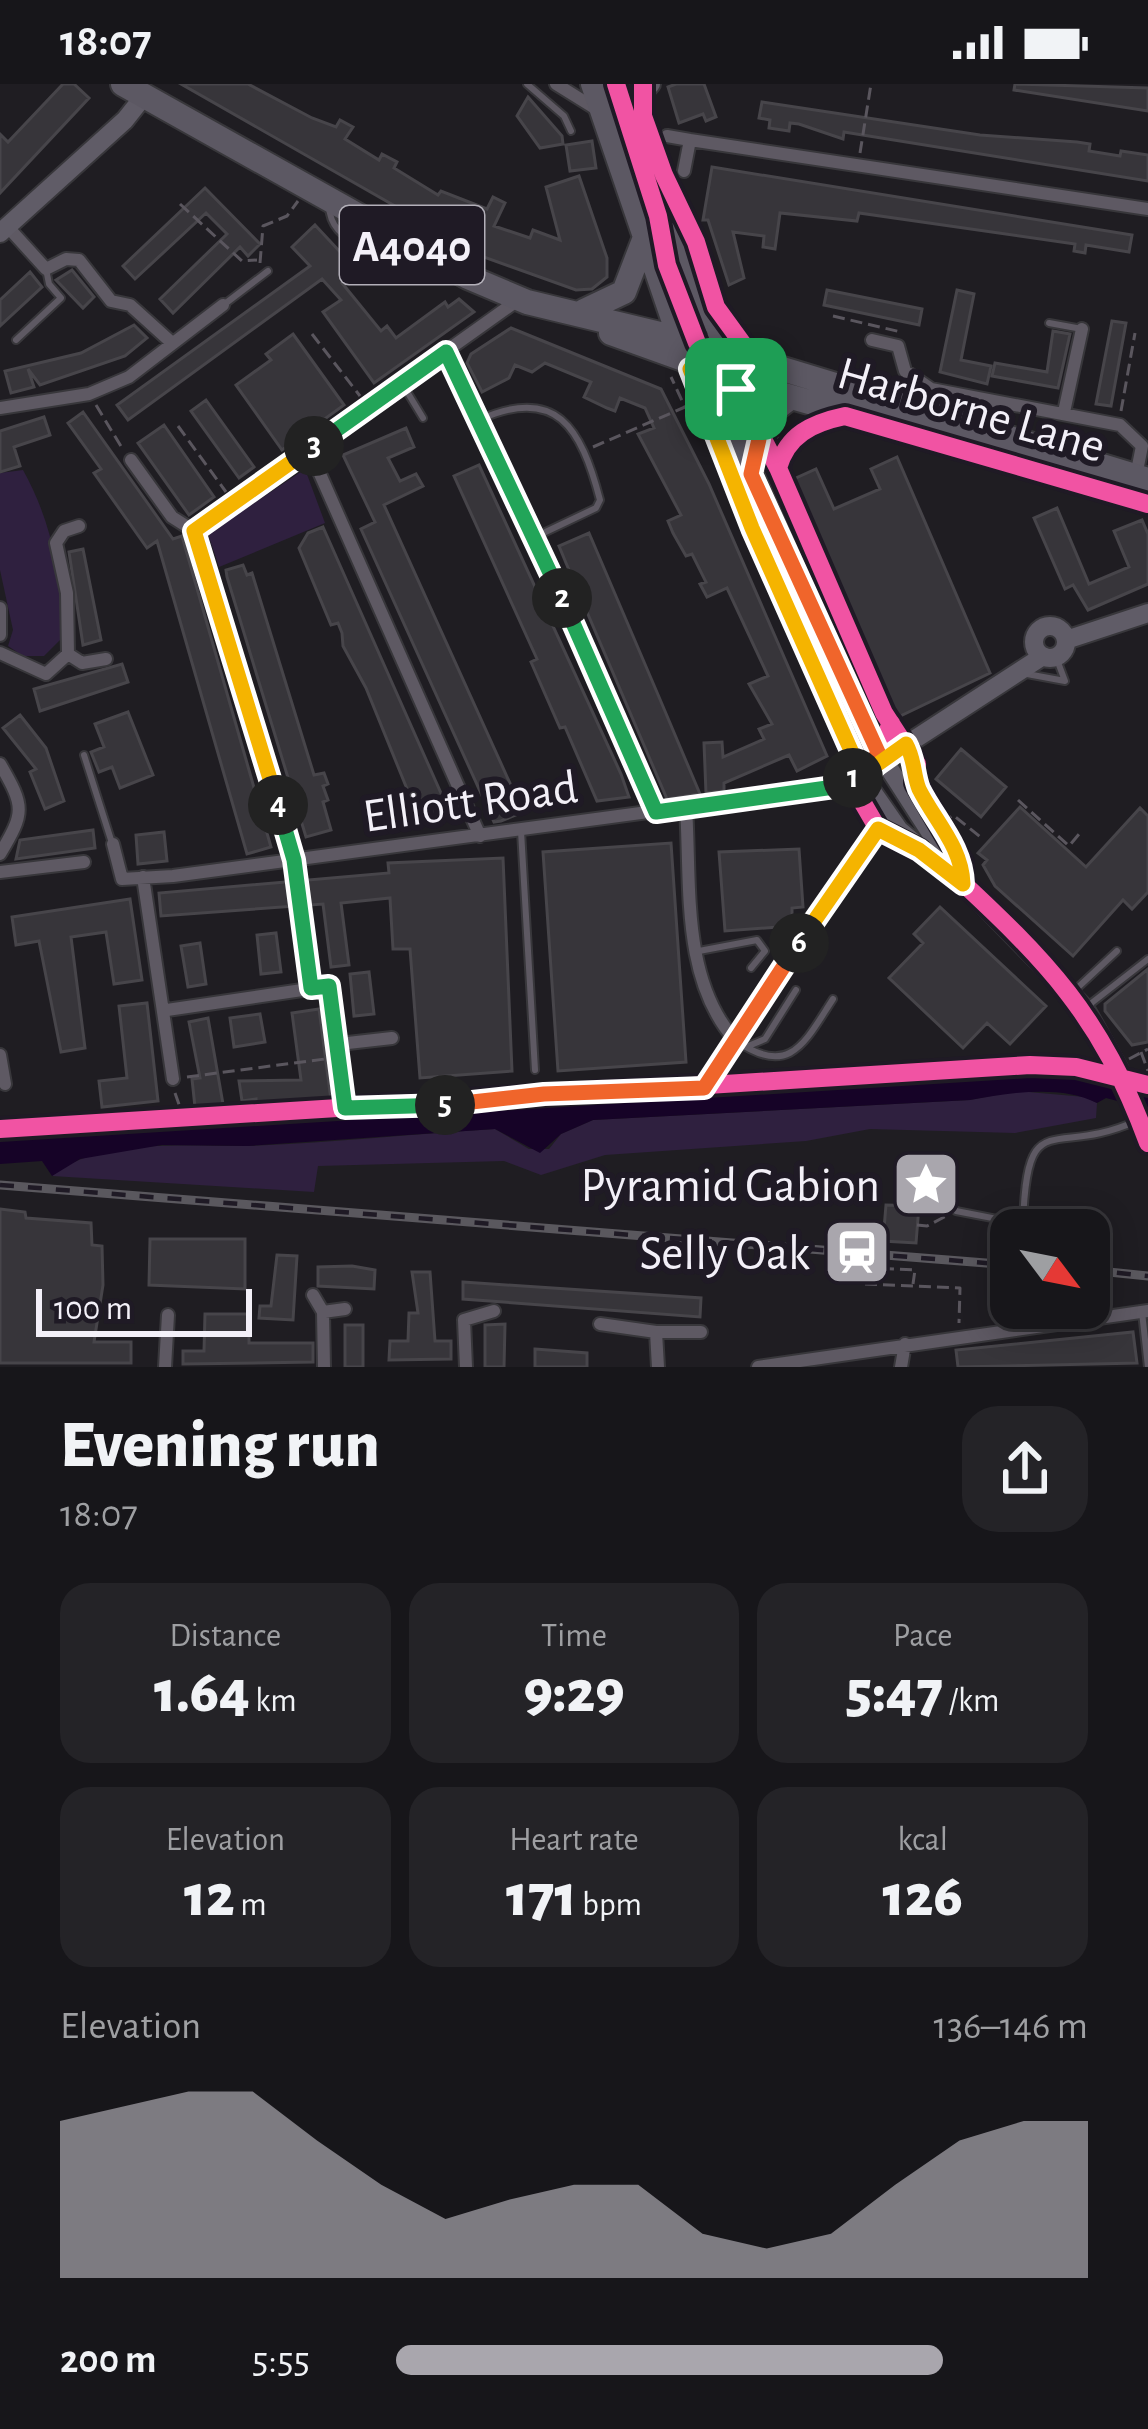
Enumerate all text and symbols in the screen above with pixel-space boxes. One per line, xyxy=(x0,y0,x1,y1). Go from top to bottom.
text: 18:07 xyxy=(60,19,152,64)
road number: A4040 xyxy=(340,206,484,284)
pin xyxy=(685,338,787,440)
street label: Harborne Lane xyxy=(832,350,1110,472)
icon: arrive xyxy=(703,356,769,422)
pin: 3 xyxy=(284,416,344,476)
text: 3 xyxy=(307,429,321,462)
pin: 2 xyxy=(532,568,592,628)
text: 2 xyxy=(554,581,570,614)
pin: 1 xyxy=(823,748,883,808)
text: 1 xyxy=(847,761,859,794)
street label: Elliott Road xyxy=(360,764,581,842)
pin: 4 xyxy=(248,775,308,835)
text: 4 xyxy=(270,788,286,821)
pin: 6 xyxy=(769,913,829,973)
text: 6 xyxy=(791,926,807,959)
pin: 5 xyxy=(415,1075,475,1135)
text: 5 xyxy=(438,1088,452,1121)
place icon: Pyramid Gabion xyxy=(891,1149,961,1219)
place label: Pyramid Gabion xyxy=(580,1163,880,1211)
north arrow xyxy=(990,1209,1110,1329)
map controls xyxy=(990,1209,1110,1329)
station icon: Selly Oak xyxy=(822,1217,892,1287)
place label: Selly Oak xyxy=(640,1231,810,1279)
scale bar xyxy=(36,1283,252,1336)
text: 100 m xyxy=(54,1293,132,1326)
button: share xyxy=(962,1406,1088,1532)
text: Evening run xyxy=(60,1413,380,1479)
text: 18:07 xyxy=(60,1495,138,1534)
text: Distance xyxy=(169,1620,281,1653)
text: Time xyxy=(541,1620,607,1653)
text: Pace xyxy=(893,1620,952,1653)
text: 1.64 xyxy=(154,1663,250,1723)
text: 9:29 xyxy=(523,1663,625,1723)
text: 5:47 xyxy=(846,1663,943,1723)
text: km xyxy=(250,1685,297,1718)
text: /km xyxy=(943,1685,999,1718)
text: Elevation xyxy=(166,1824,285,1857)
text: Heart rate xyxy=(509,1824,639,1857)
text: kcal xyxy=(898,1824,948,1857)
text: 12 xyxy=(184,1867,235,1927)
text: 171 xyxy=(506,1867,577,1927)
text: 126 xyxy=(883,1867,963,1927)
text: m xyxy=(235,1889,267,1922)
text: bpm xyxy=(577,1889,642,1922)
text: Elevation xyxy=(60,2007,201,2046)
text: 136–146 m xyxy=(933,2007,1088,2046)
text: 200 m xyxy=(60,2341,156,2380)
text: 5:55 xyxy=(252,2341,310,2380)

